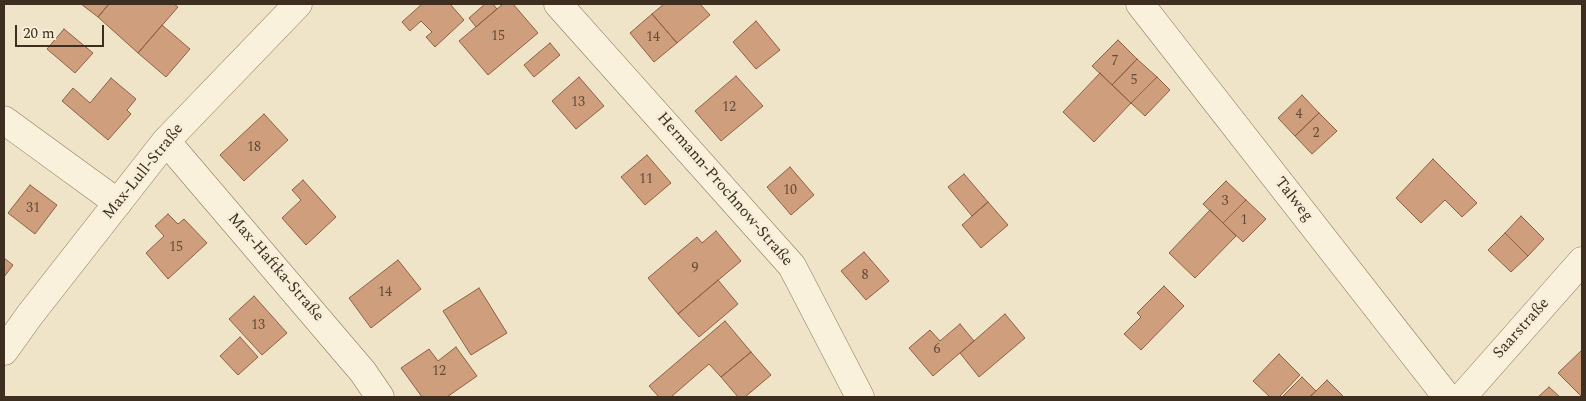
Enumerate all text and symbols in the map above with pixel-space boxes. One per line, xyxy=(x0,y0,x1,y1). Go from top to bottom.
scale bar xyxy=(18,15,106,47)
text: 20 m xyxy=(23,22,55,45)
house number: 15 xyxy=(491,29,505,45)
house number: 14 xyxy=(646,30,660,46)
house number: 7 xyxy=(1112,54,1118,70)
house number: 5 xyxy=(1131,73,1137,89)
house number: 13 xyxy=(571,95,585,111)
house number: 12 xyxy=(722,100,736,116)
house number: 4 xyxy=(1296,107,1302,123)
street label: Hermann-Prochnow-Straße xyxy=(652,109,796,271)
street label: Max-Lull-Straße xyxy=(100,120,188,224)
house number: 2 xyxy=(1313,126,1319,142)
house number: 18 xyxy=(247,140,261,156)
house number: 11 xyxy=(639,172,653,188)
street label: Talweg xyxy=(1270,174,1316,226)
house number: 10 xyxy=(783,183,797,199)
house number: 3 xyxy=(1222,194,1228,210)
house number: 31 xyxy=(26,201,40,217)
street label: Max-Haftka-Straße xyxy=(223,210,327,326)
house number: 1 xyxy=(1241,213,1247,229)
house number: 15 xyxy=(169,240,183,256)
house number: 9 xyxy=(692,261,698,277)
house number: 8 xyxy=(862,268,868,284)
house number: 14 xyxy=(378,285,392,301)
street label: Saarstraße xyxy=(1490,295,1554,363)
house number: 13 xyxy=(251,318,265,334)
house number: 6 xyxy=(934,342,940,358)
house number: 12 xyxy=(432,364,446,380)

